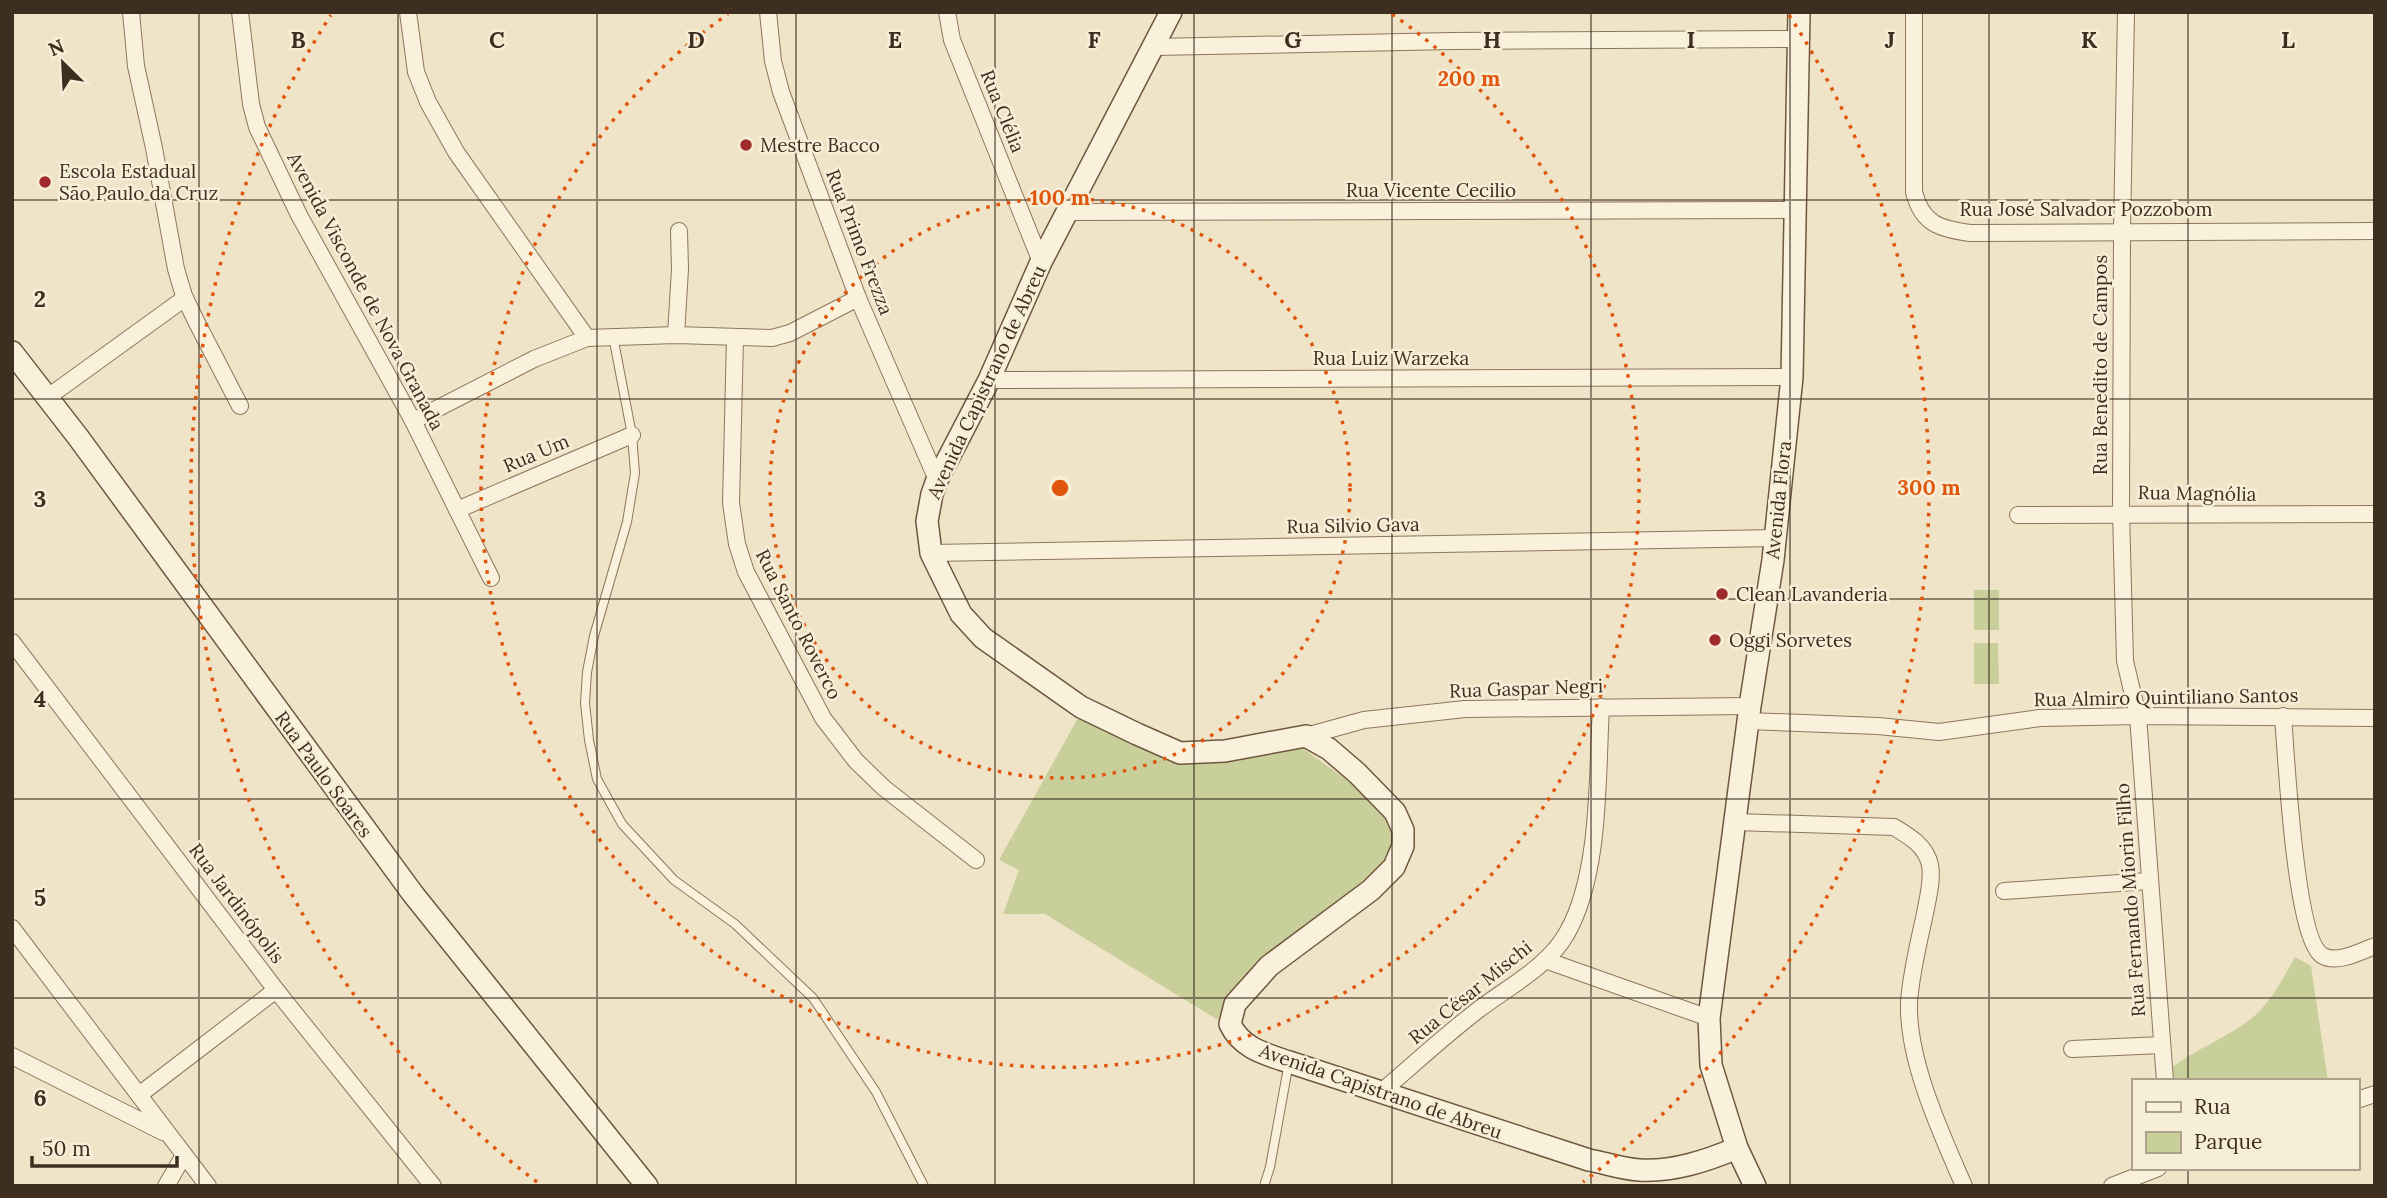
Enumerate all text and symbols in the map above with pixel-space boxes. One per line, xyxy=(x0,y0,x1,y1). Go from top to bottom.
text: B xyxy=(290,25,306,54)
text: C xyxy=(489,25,505,54)
text: D xyxy=(687,25,705,54)
text: E xyxy=(888,25,902,54)
text: F xyxy=(1087,25,1101,54)
text: G xyxy=(1284,25,1302,54)
text: H xyxy=(1483,25,1501,54)
text: I xyxy=(1687,25,1695,54)
text: J xyxy=(1885,25,1895,54)
text: K xyxy=(2081,25,2098,54)
text: L xyxy=(2281,25,2295,54)
north arrow xyxy=(28,28,98,98)
text: N xyxy=(44,33,68,61)
text: 200 m xyxy=(1438,65,1500,92)
street label: Rua Clélia xyxy=(976,66,1031,156)
place label: Mestre Bacco xyxy=(760,133,880,157)
marker: Mestre Bacco xyxy=(738,137,754,153)
street label: Avenida Visconde de Nova Granada xyxy=(282,147,450,434)
place label: Escola Estadual São Paulo da Cruz xyxy=(59,159,218,205)
street label: Rua Primo Frezza xyxy=(821,166,899,318)
marker: Escola Estadual São Paulo da Cruz xyxy=(37,174,53,190)
street label: Rua Vicente Cecilio xyxy=(1346,178,1516,202)
text: 100 m xyxy=(1030,184,1090,211)
street label: Rua José Salvador Pozzobom xyxy=(1960,197,2212,221)
street label: Rua Benedito de Campos xyxy=(2088,255,2112,475)
street label: Avenida Capistrano de Abreu xyxy=(921,261,1051,504)
text: 2 xyxy=(34,284,46,313)
street label: Rua Luiz Warzeka xyxy=(1313,346,1469,370)
street label: Rua Um xyxy=(499,428,573,478)
street label: Avenida Flora xyxy=(1760,439,1796,561)
text: 300 m xyxy=(1897,474,1961,501)
centre of rings xyxy=(1048,476,1072,500)
street label: Rua Magnólia xyxy=(2137,480,2257,506)
text: 3 xyxy=(34,484,46,513)
street label: Rua Silvio Gava xyxy=(1286,512,1420,538)
street label: Rua Santo Roverco xyxy=(751,545,847,703)
place label: Clean Lavanderia xyxy=(1736,582,1888,606)
marker: Clean Lavanderia xyxy=(1714,586,1730,602)
place label: Oggi Sorvetes xyxy=(1729,628,1852,652)
marker: Oggi Sorvetes xyxy=(1707,632,1723,648)
street label: Rua Gaspar Negri xyxy=(1449,673,1603,703)
street label: Rua Almiro Quintiliano Santos xyxy=(2033,683,2299,711)
text: 4 xyxy=(34,684,46,713)
street label: Rua Paulo Soares xyxy=(270,706,378,842)
street label: Rua Fernando Miorin Filho xyxy=(2110,782,2150,1018)
street label: Rua Jardinópolis xyxy=(184,838,290,968)
text: 5 xyxy=(34,883,46,912)
street label: Rua César Mischi xyxy=(1403,935,1537,1049)
street label: Avenida Capistrano de Abreu xyxy=(1256,1038,1506,1144)
legend xyxy=(2132,1079,2359,1170)
text: 6 xyxy=(33,1083,47,1112)
text: Rua xyxy=(2194,1093,2231,1120)
scale bar xyxy=(32,1124,177,1168)
text: Parque xyxy=(2194,1128,2262,1155)
text: 50 m xyxy=(42,1135,91,1162)

